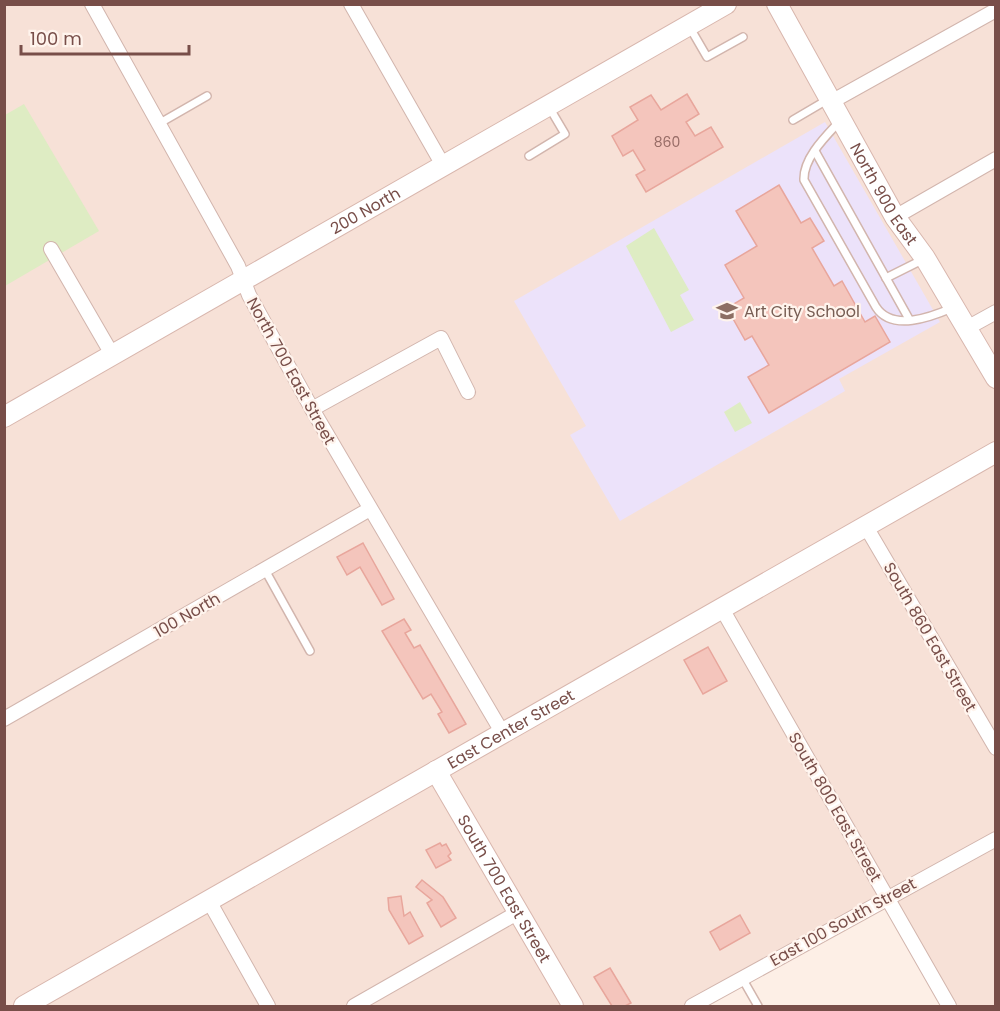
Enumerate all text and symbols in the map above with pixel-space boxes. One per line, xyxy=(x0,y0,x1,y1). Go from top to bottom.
scale bar xyxy=(21,18,189,56)
text: 100 m xyxy=(30,26,82,51)
house number: 860 xyxy=(654,132,680,152)
street label: North 900 East xyxy=(845,139,923,250)
street label: 200 North xyxy=(326,181,404,240)
street label: North 700 East Street xyxy=(241,293,341,449)
school or university icon: Art City School xyxy=(715,299,739,323)
place label: Art City School xyxy=(744,300,860,323)
street label: South 860 East Street xyxy=(878,558,982,716)
street label: 100 North xyxy=(150,587,224,643)
street label: East Center Street xyxy=(443,683,578,774)
street label: South 800 East Street xyxy=(783,728,887,886)
street label: South 700 East Street xyxy=(452,810,557,967)
street label: East 100 South Street xyxy=(766,872,920,972)

